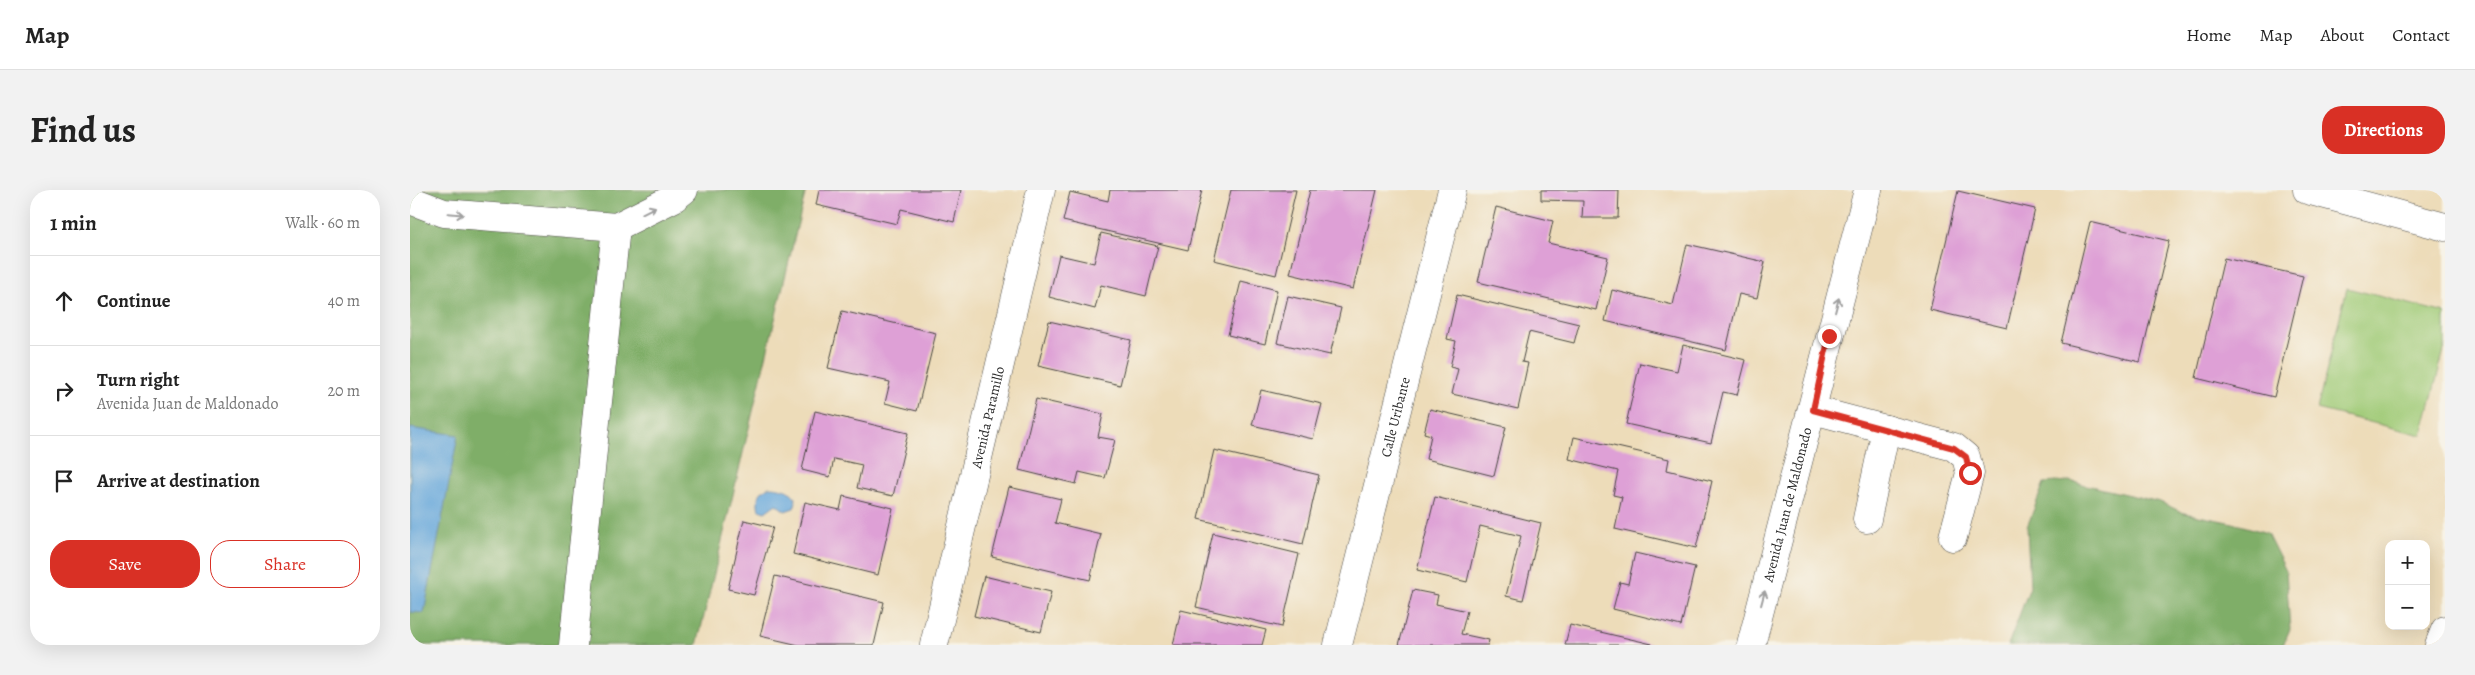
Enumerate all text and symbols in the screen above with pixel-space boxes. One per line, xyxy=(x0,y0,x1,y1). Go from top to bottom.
text: Map xyxy=(25,19,69,51)
text: Home xyxy=(2186,23,2231,47)
text: Map xyxy=(2259,23,2292,47)
text: About xyxy=(2320,23,2364,47)
text: Contact xyxy=(2392,23,2450,47)
text: Find us xyxy=(30,106,136,154)
button: Directions xyxy=(2322,106,2445,154)
one-way arrow xyxy=(641,205,656,215)
text: 1 min xyxy=(50,209,97,237)
one-way arrow xyxy=(448,210,464,219)
text: Walk · 60 m xyxy=(285,212,360,234)
icon: ahead xyxy=(50,287,78,315)
text: Continue xyxy=(97,288,171,314)
text: 40 m xyxy=(328,290,360,312)
one-way arrow xyxy=(1833,297,1842,313)
route end xyxy=(1818,325,1841,348)
street label: Avenida Paramillo xyxy=(967,365,1009,471)
text: Turn right xyxy=(97,367,179,393)
street label: Calle Uribante xyxy=(1376,375,1415,459)
icon: right xyxy=(50,377,78,405)
text: 20 m xyxy=(327,380,360,402)
text: Avenida Juan de Maldonado xyxy=(97,393,278,415)
street label: Avenida Juan de Maldonado xyxy=(1758,425,1817,585)
route start xyxy=(1959,462,1982,485)
icon: arrive xyxy=(50,467,78,495)
text: Arrive at destination xyxy=(97,468,260,494)
button: Save xyxy=(50,540,200,588)
button: Share xyxy=(210,540,360,588)
map controls xyxy=(2385,540,2430,630)
button: + xyxy=(2385,540,2430,585)
button: − xyxy=(2385,585,2430,630)
one-way arrow xyxy=(1759,590,1769,606)

